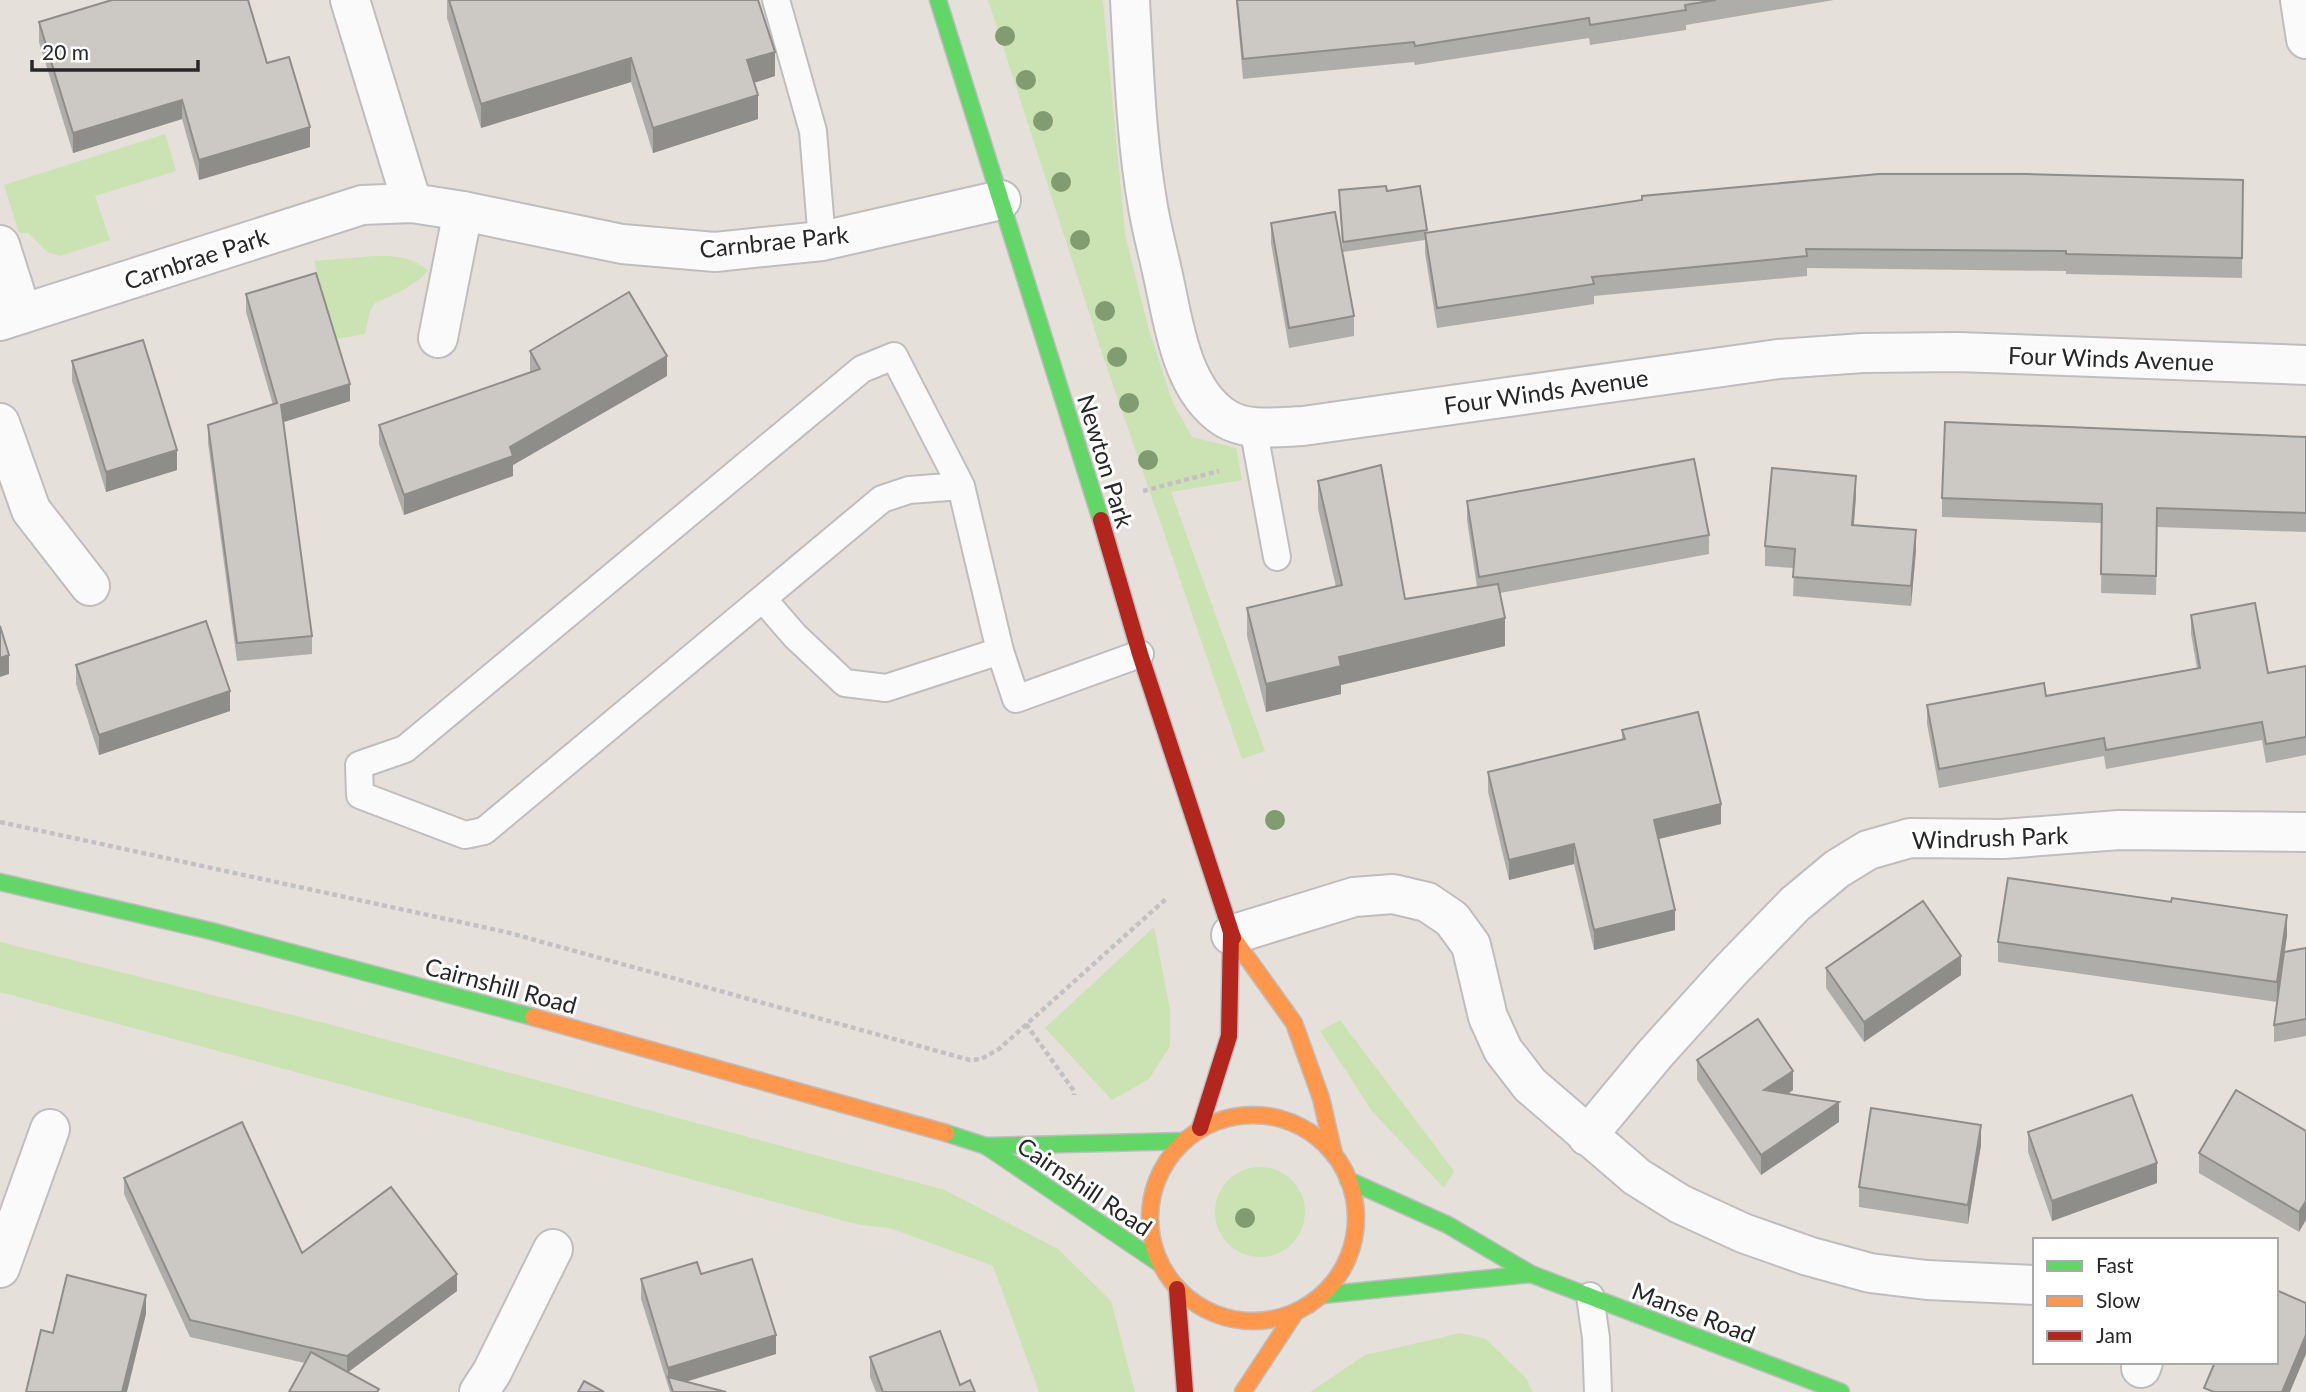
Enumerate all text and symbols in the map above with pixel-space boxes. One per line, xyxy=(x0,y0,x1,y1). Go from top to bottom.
scale bar xyxy=(32,28,198,72)
text: 20 m xyxy=(42,39,89,64)
street label: Carnbrae Park xyxy=(698,219,851,263)
street label: Carnbrae Park xyxy=(120,221,272,295)
street label: Four Winds Avenue xyxy=(2007,340,2215,376)
street label: Four Winds Avenue xyxy=(1442,362,1650,420)
street label: Newton Park xyxy=(1072,391,1140,532)
street label: Windrush Park xyxy=(1911,820,2069,854)
street label: Cairnshill Road xyxy=(422,951,580,1019)
street label: Cairnshill Road xyxy=(1012,1130,1158,1242)
legend xyxy=(2033,1238,2278,1364)
text: Fast xyxy=(2096,1252,2134,1277)
street label: Manse Road xyxy=(1628,1275,1760,1349)
text: Slow xyxy=(2096,1287,2141,1312)
text: Jam xyxy=(2096,1322,2132,1347)

